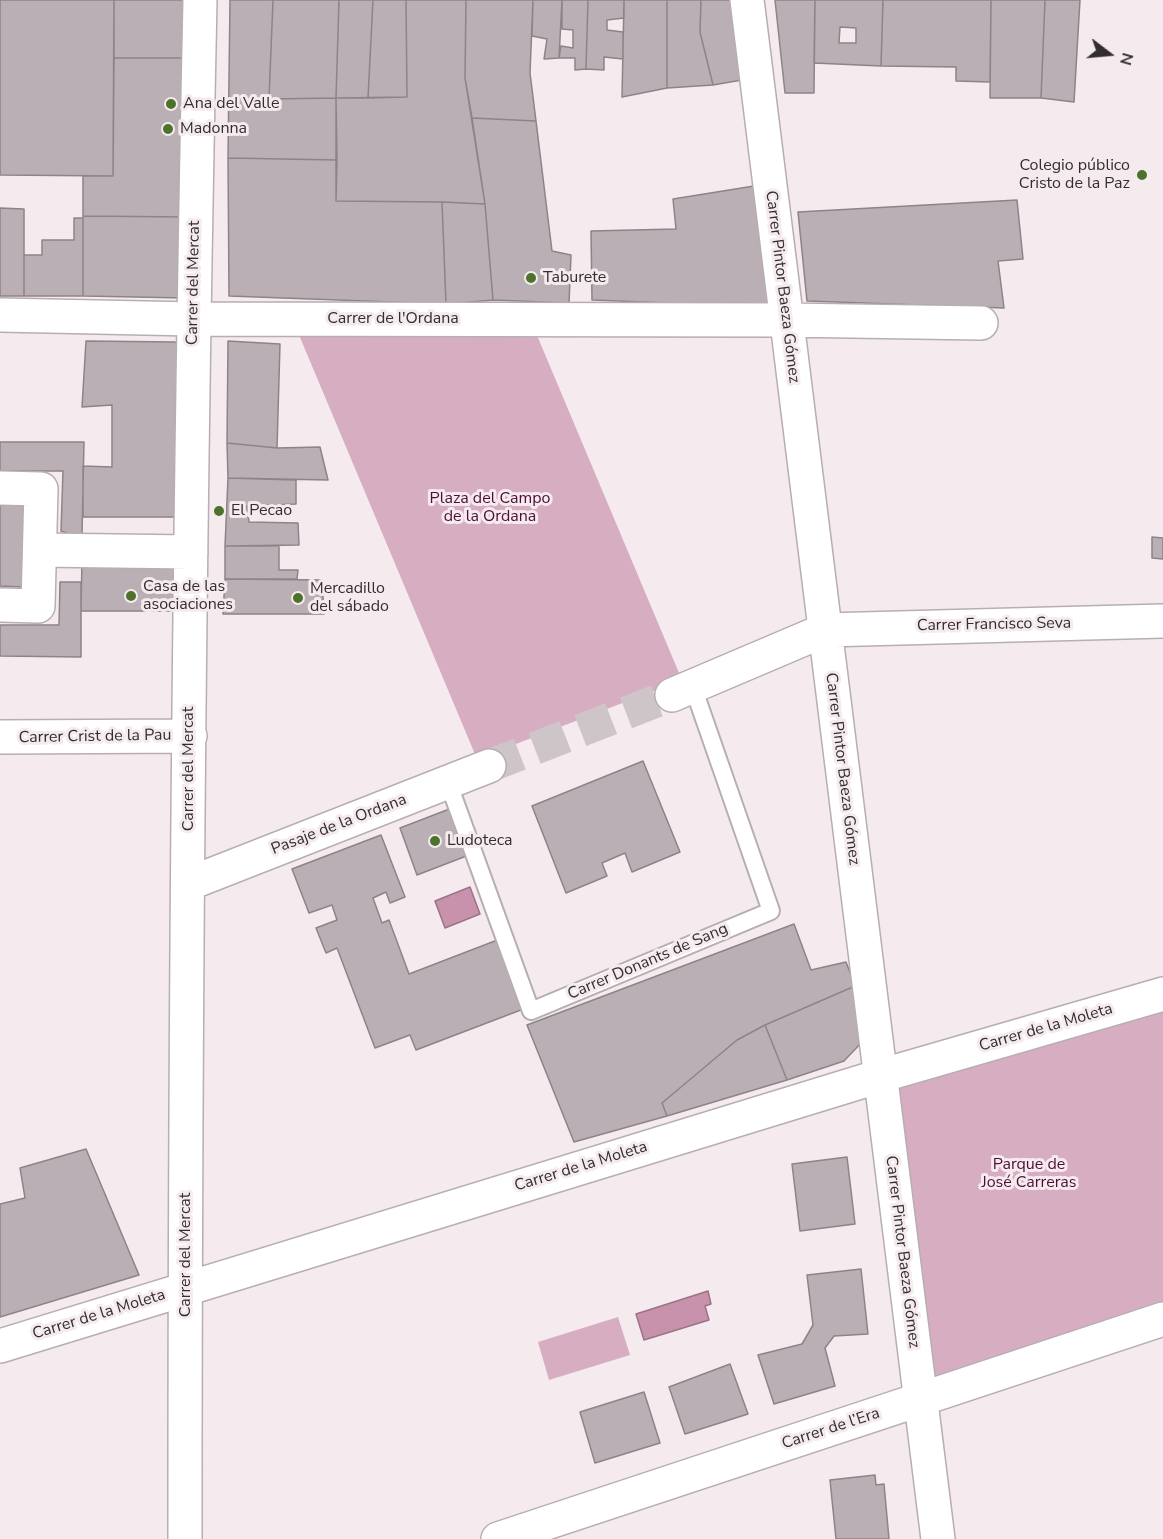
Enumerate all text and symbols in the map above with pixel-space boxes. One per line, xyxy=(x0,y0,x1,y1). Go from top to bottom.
north arrow xyxy=(1079,24,1139,84)
text: N xyxy=(1114,50,1139,68)
place label: Ana del Valle xyxy=(183,94,280,114)
marker: Ana del Valle xyxy=(164,97,178,111)
place label: Madonna xyxy=(180,119,247,139)
marker: Madonna xyxy=(161,122,175,136)
place label: Colegio público Cristo de la Paz xyxy=(1019,156,1130,194)
marker: Colegio público Cristo de la Paz xyxy=(1135,168,1149,182)
street label: Carrer Pintor Baeza Gómez xyxy=(761,190,803,384)
street label: Carrer del Mercat xyxy=(183,221,205,345)
place label: Taburete xyxy=(543,268,606,288)
marker: Taburete xyxy=(524,271,538,285)
street label: Carrer de l'Ordana xyxy=(327,309,459,329)
park label: Plaza del Campo de la Ordana xyxy=(430,489,550,527)
place label: El Pecao xyxy=(231,501,292,521)
marker: El Pecao xyxy=(212,504,226,518)
place label: Casa de las asociaciones xyxy=(143,577,233,615)
place label: Mercadillo del sábado xyxy=(310,579,389,617)
marker: Casa de las asociaciones xyxy=(124,589,138,603)
marker: Mercadillo del sábado xyxy=(291,591,305,605)
street label: Carrer Francisco Seva xyxy=(917,614,1071,636)
street label: Carrer Pintor Baeza Gómez xyxy=(821,672,863,866)
street label: Carrer del Mercat xyxy=(179,707,199,831)
street label: Carrer Crist de la Pau xyxy=(18,726,172,748)
street label: Pasaje de la Ordana xyxy=(269,790,409,860)
place label: Ludoteca xyxy=(447,831,513,851)
marker: Ludoteca xyxy=(428,834,442,848)
street label: Carrer Donants de Sang xyxy=(565,920,731,1004)
street label: Carrer de la Moleta xyxy=(977,1000,1115,1056)
street label: Carrer de la Moleta xyxy=(512,1138,650,1196)
street label: Carrer Pintor Baeza Gómez xyxy=(881,1155,923,1349)
park label: Parque de José Carreras xyxy=(981,1155,1077,1193)
street label: Carrer del Mercat xyxy=(176,1193,196,1317)
street label: Carrer de la Moleta xyxy=(30,1286,168,1344)
street label: Carrer de l’Era xyxy=(780,1404,882,1454)

